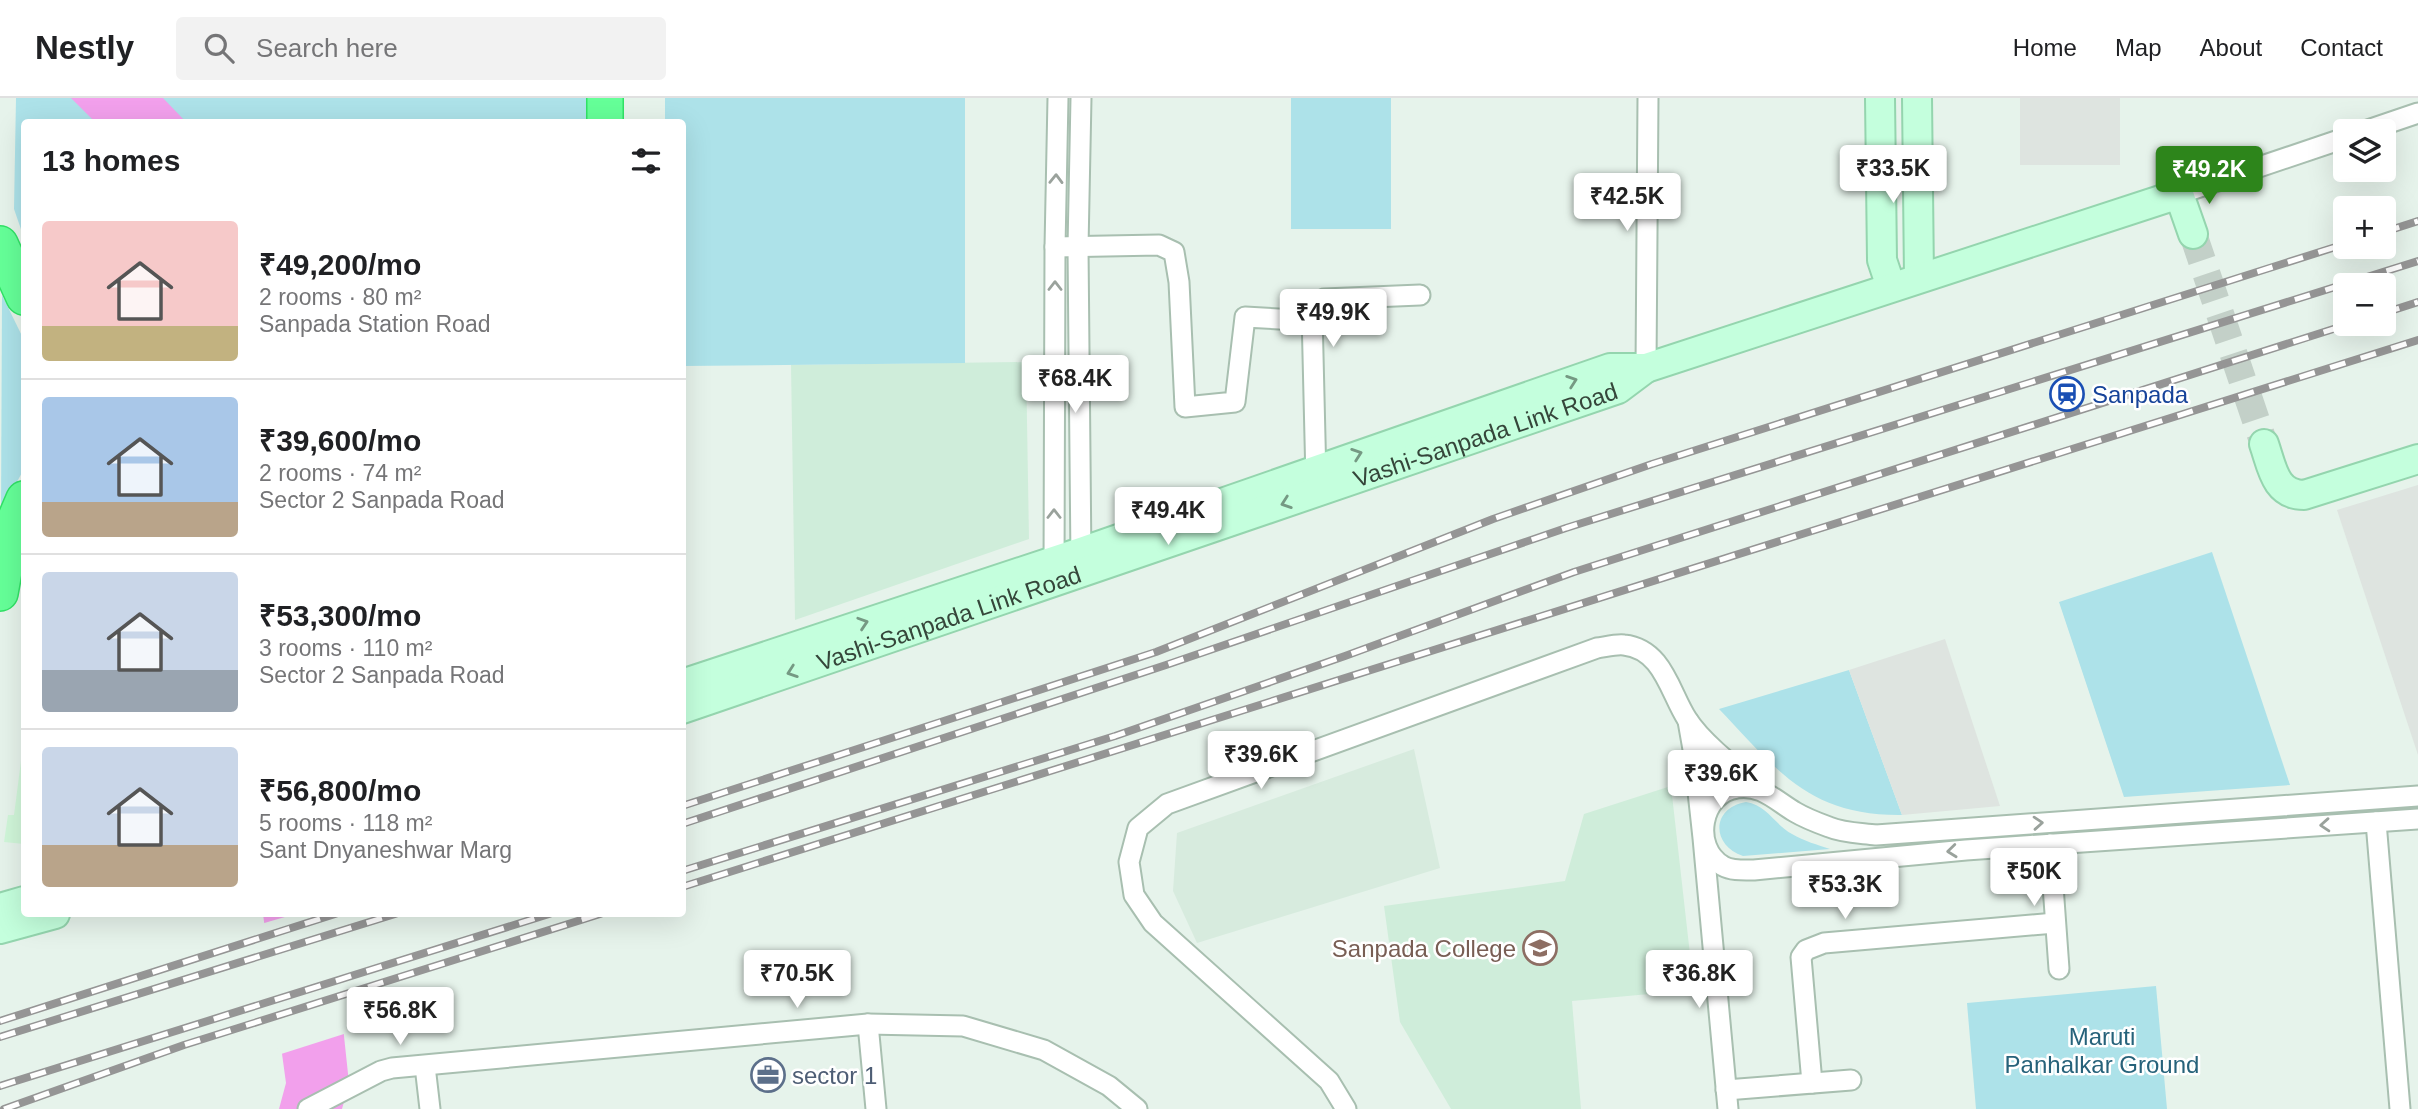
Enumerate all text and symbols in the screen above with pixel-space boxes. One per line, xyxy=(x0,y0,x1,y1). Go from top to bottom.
search box xyxy=(176,17,666,80)
text: Nestly xyxy=(35,29,134,66)
icon: search xyxy=(200,29,238,67)
text: Search here xyxy=(256,33,398,63)
text: Home xyxy=(2013,34,2077,61)
text: Map xyxy=(2115,34,2162,61)
text: About xyxy=(2200,34,2262,61)
text: Contact xyxy=(2300,34,2383,61)
map controls xyxy=(2333,119,2396,336)
button: layers xyxy=(2333,119,2396,182)
icon: filters xyxy=(627,142,665,180)
text: 13 homes xyxy=(42,144,180,177)
pin: ₹33.5K xyxy=(1836,146,1950,205)
pin: ₹49.2K xyxy=(2152,146,2266,206)
text: ₹33.5K xyxy=(1856,155,1930,181)
text: ₹49.2K xyxy=(2172,156,2246,182)
one-way arrow xyxy=(1049,173,1064,184)
pin: ₹42.5K xyxy=(1570,174,1684,233)
text: ₹42.5K xyxy=(1590,183,1664,209)
button: + xyxy=(2333,196,2396,259)
text: ₹49,200/mo xyxy=(259,248,421,281)
icon: home xyxy=(98,249,182,333)
button: − xyxy=(2333,273,2396,336)
one-way arrow xyxy=(1047,280,1063,291)
text: 2 rooms · 80 m² xyxy=(259,284,421,310)
pin: ₹49.9K xyxy=(1276,289,1390,349)
text: ₹49.9K xyxy=(1296,299,1370,325)
text: Sanpada Station Road xyxy=(259,311,490,337)
pin: ₹68.4K xyxy=(1018,356,1132,415)
text: ₹68.4K xyxy=(1038,365,1112,391)
one-way arrow xyxy=(1565,375,1577,389)
station icon: Sanpada xyxy=(2048,375,2086,413)
street label: Vashi-Sanpada Link Road xyxy=(1350,377,1621,492)
place label: Sanpada xyxy=(2092,381,2189,408)
text: ₹39,600/mo xyxy=(259,424,421,457)
icon: home xyxy=(98,425,182,509)
one-way arrow xyxy=(1350,448,1362,462)
text: 2 rooms · 74 m² xyxy=(259,460,421,486)
text: Sector 2 Sanpada Road xyxy=(259,487,505,513)
pin: ₹49.4K xyxy=(1111,488,1225,547)
one-way arrow xyxy=(1280,495,1292,509)
text: ₹49.4K xyxy=(1131,497,1205,523)
one-way arrow xyxy=(1046,508,1062,518)
street label: Vashi-Sanpada Link Road xyxy=(813,560,1084,675)
text: ₹53,300/mo xyxy=(259,599,421,632)
icon: home xyxy=(98,600,182,684)
one-way arrow xyxy=(857,617,869,632)
text: 3 rooms · 110 m² xyxy=(259,635,432,661)
text: Sector 2 Sanpada Road xyxy=(259,662,505,688)
one-way arrow xyxy=(787,664,799,678)
pin: ₹39.6K xyxy=(1204,732,1318,791)
text: ₹39.6K xyxy=(1224,741,1298,767)
pin: ₹39.6K xyxy=(1664,750,1778,810)
text: ₹39.6K xyxy=(1684,760,1758,786)
text: ₹56,800/mo xyxy=(259,774,421,807)
icon: home xyxy=(98,775,182,859)
text: 5 rooms · 118 m² xyxy=(259,810,432,836)
one-way arrow xyxy=(2032,815,2043,830)
one-way arrow xyxy=(2320,817,2331,832)
text: Sant Dnyaneshwar Marg xyxy=(259,837,512,863)
one-way arrow xyxy=(1946,844,1958,859)
pin: ₹50K xyxy=(1993,848,2075,908)
text: ₹50K xyxy=(2006,858,2062,884)
pin: ₹53.3K xyxy=(1788,862,1902,921)
text: ₹53.3K xyxy=(1808,871,1882,897)
school or university icon: Sanpada College xyxy=(1521,929,1559,967)
place label: Sanpada College xyxy=(1332,935,1516,962)
pin: ₹70.5K xyxy=(740,950,854,1010)
pin: ₹36.8K xyxy=(1642,950,1756,1010)
text: ₹70.5K xyxy=(760,960,834,986)
text: ₹36.8K xyxy=(1662,960,1736,986)
pin: ₹56.8K xyxy=(343,988,457,1047)
text: ₹56.8K xyxy=(363,997,437,1023)
park label: Maruti Panhalkar Ground xyxy=(2005,1023,2199,1078)
office icon: sector 1 xyxy=(749,1056,787,1094)
place label: sector 1 xyxy=(792,1062,877,1089)

